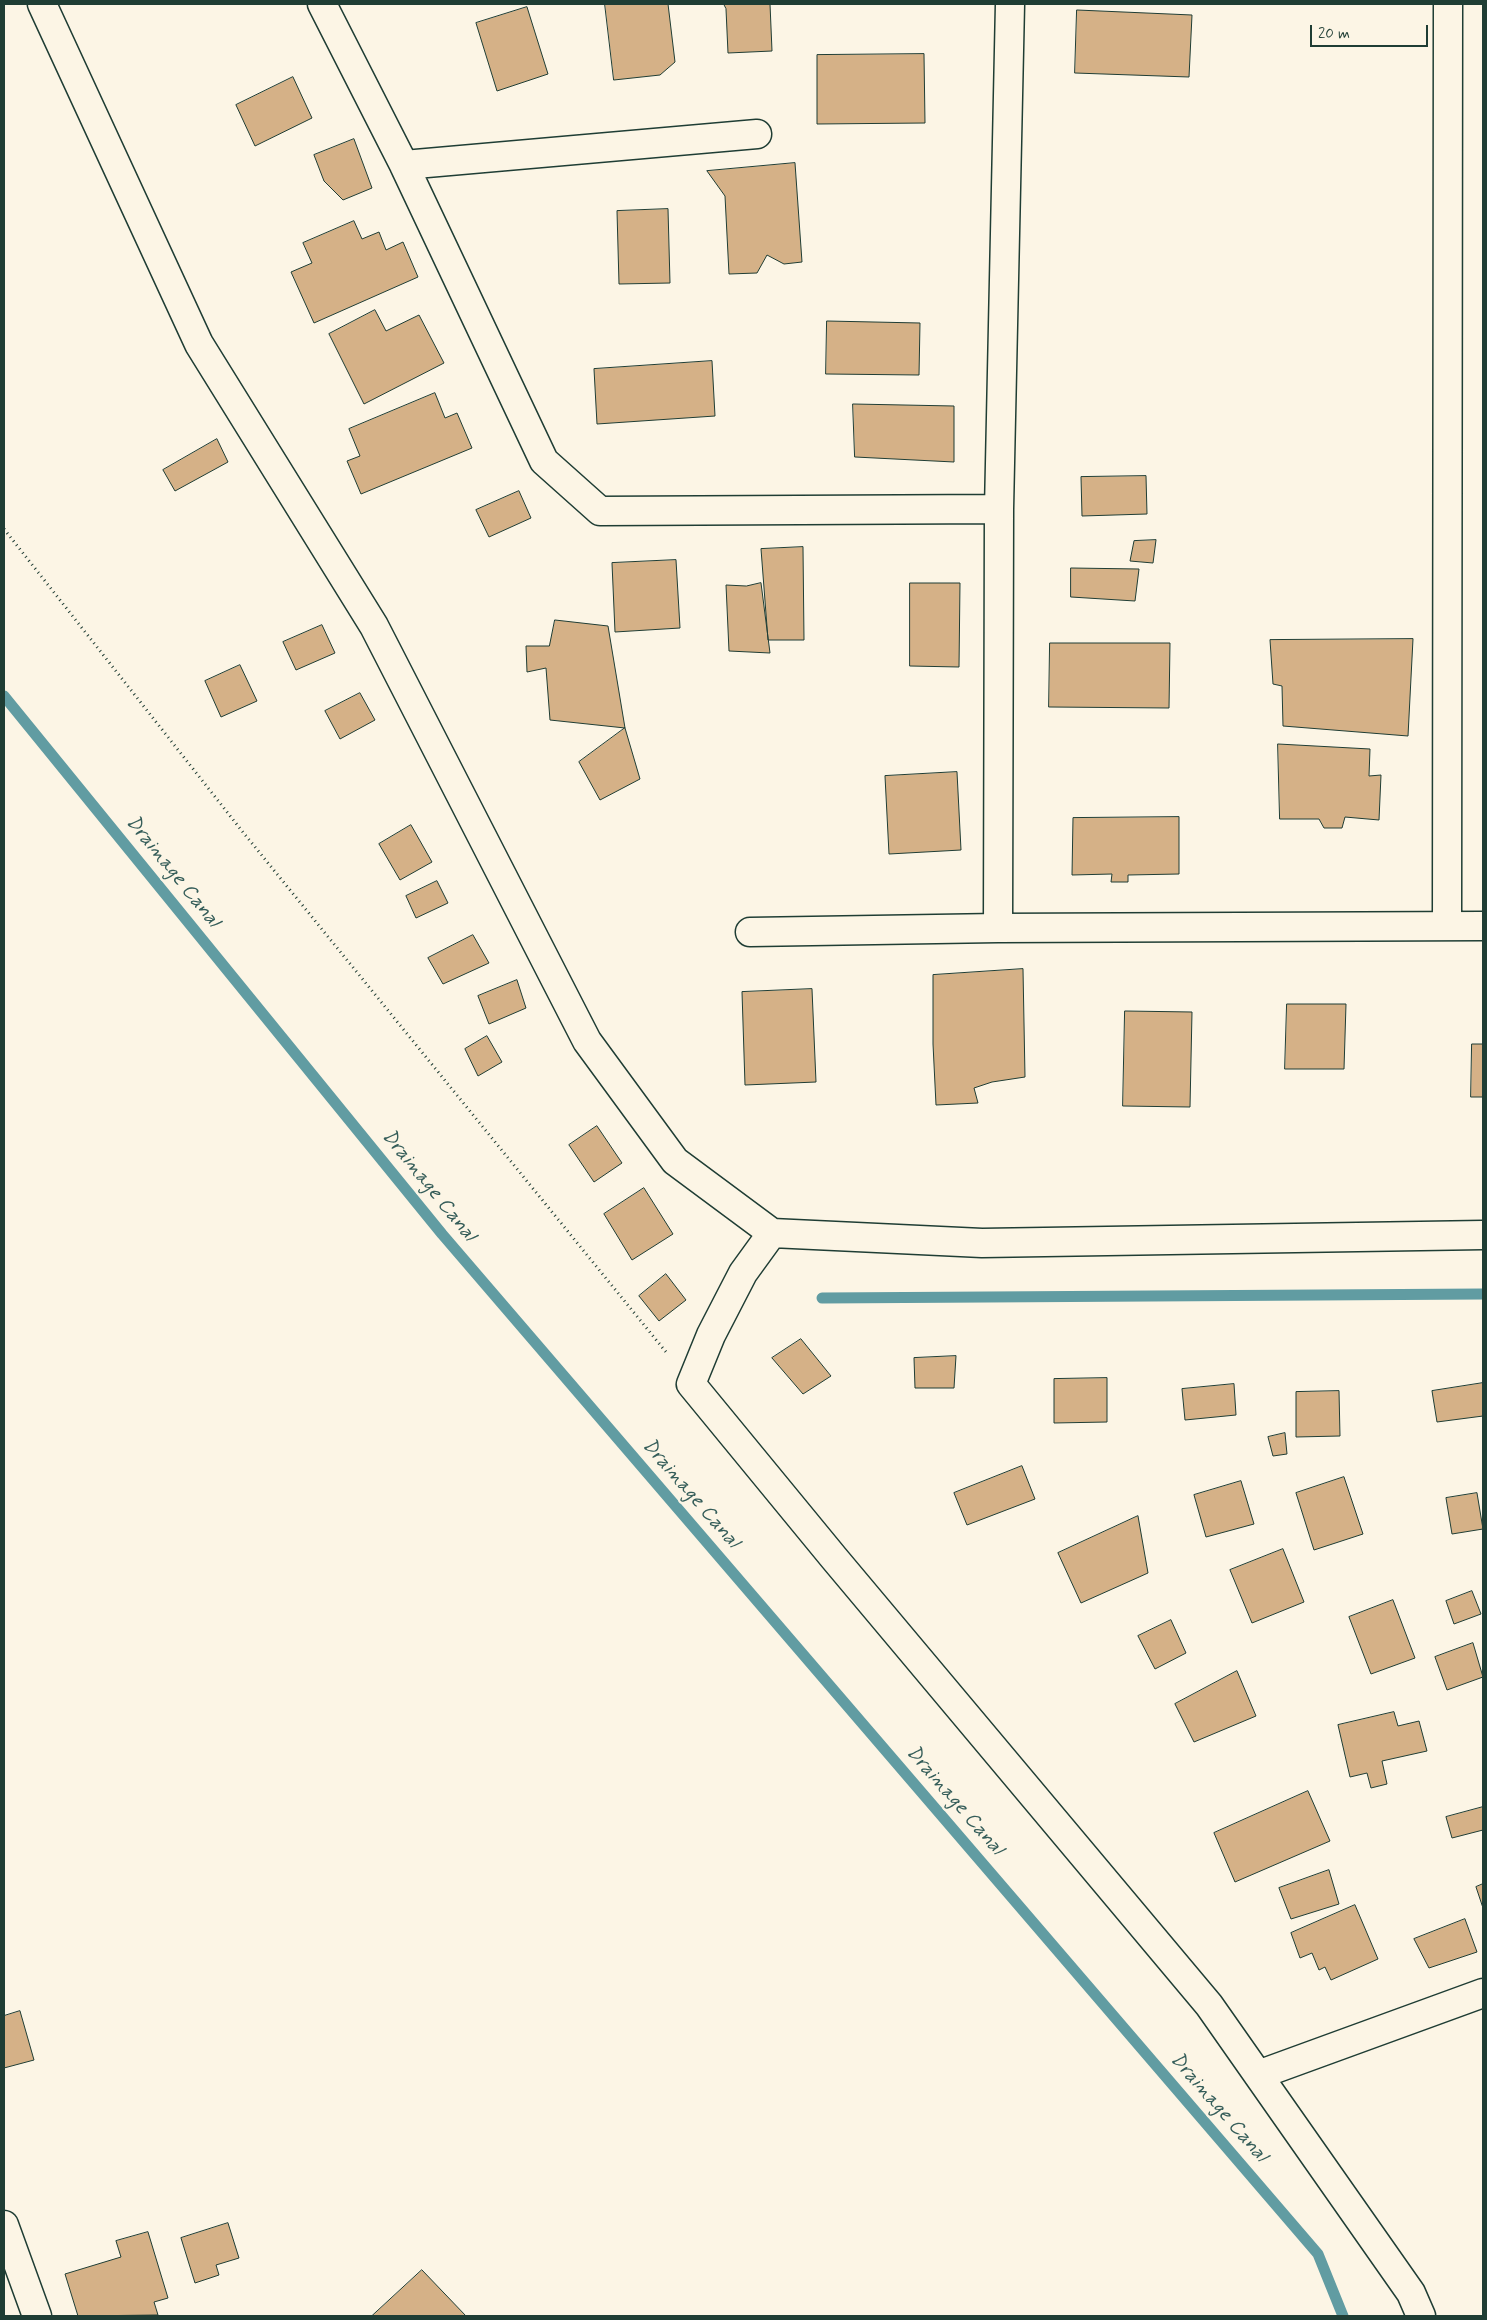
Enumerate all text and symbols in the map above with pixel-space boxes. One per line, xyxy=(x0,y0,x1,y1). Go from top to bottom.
scale bar xyxy=(1312,15,1430,47)
text: 20 m xyxy=(1318,24,1350,44)
water label: Drainage Canal xyxy=(120,811,224,933)
water label: Drainage Canal xyxy=(376,1125,480,1247)
water label: Drainage Canal xyxy=(636,1434,744,1554)
water label: Drainage Canal xyxy=(900,1741,1008,1861)
water label: Drainage Canal xyxy=(1164,2048,1272,2168)

